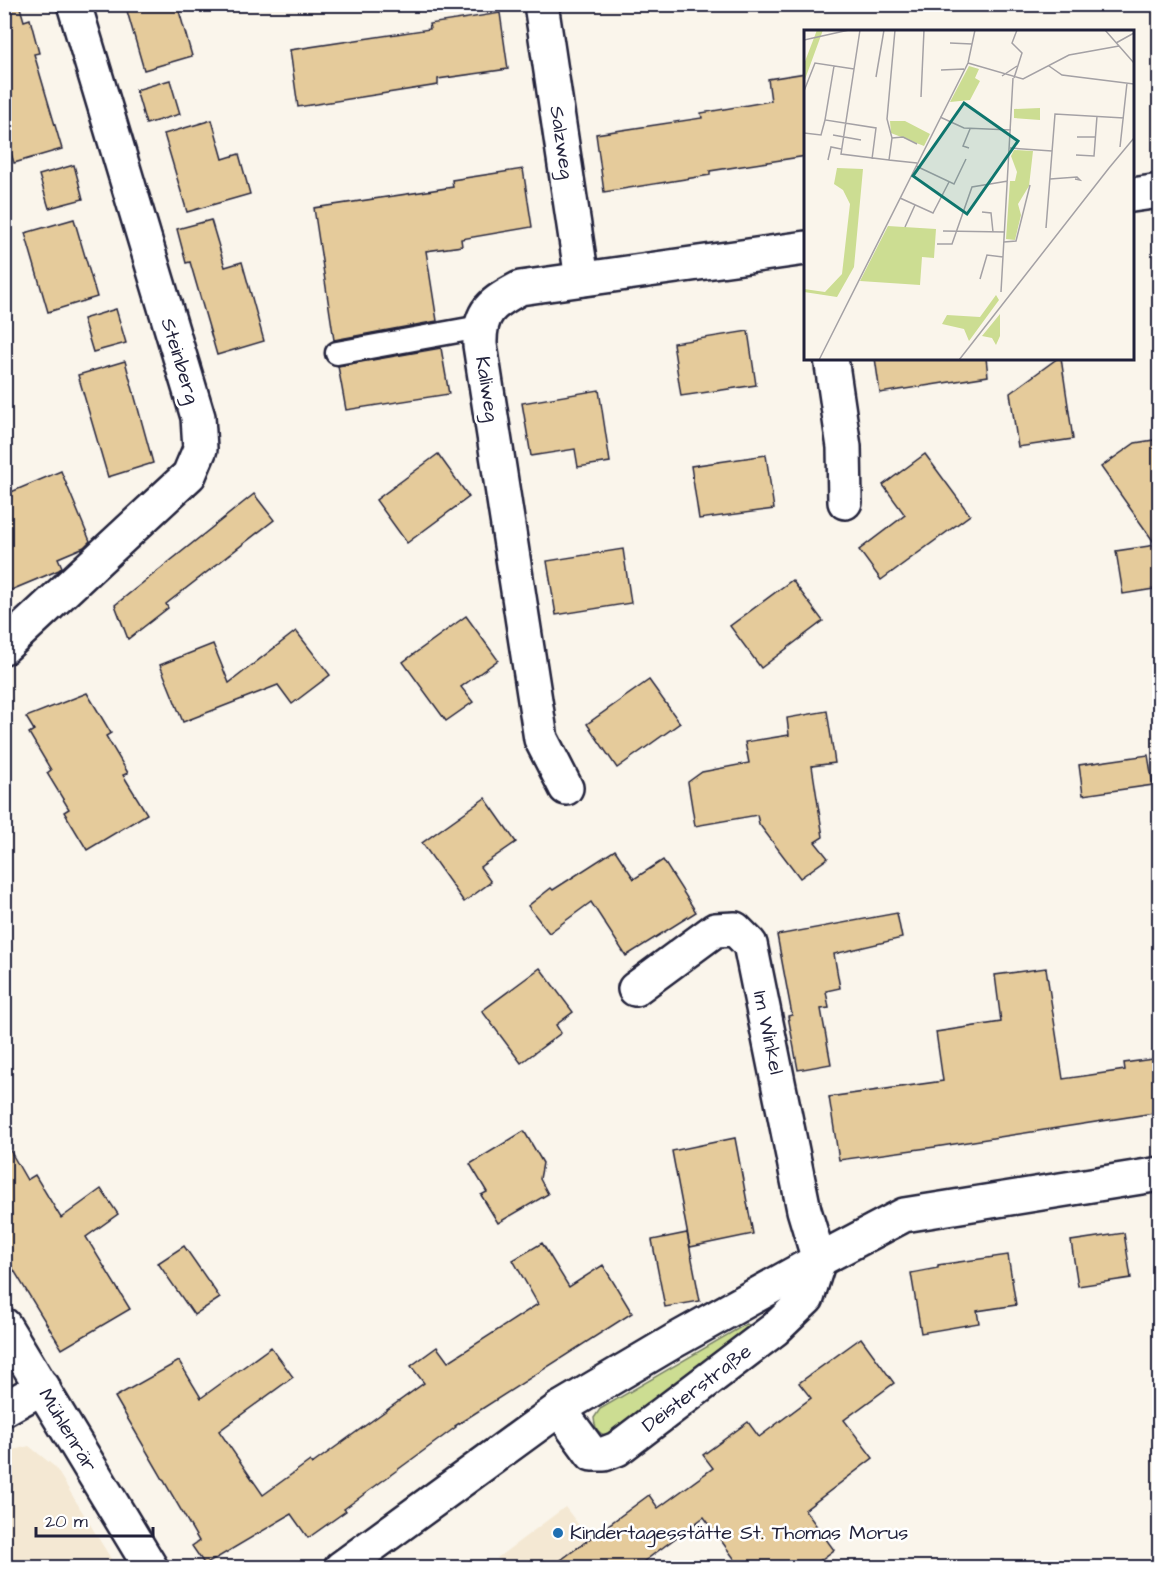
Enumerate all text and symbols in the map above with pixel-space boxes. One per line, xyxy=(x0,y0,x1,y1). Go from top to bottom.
inset map xyxy=(804,30,1134,360)
street label: Salzweg xyxy=(542,104,581,181)
street label: Steinberg xyxy=(153,315,206,408)
street label: Kaliweg xyxy=(467,354,506,424)
street label: Im Winkel xyxy=(746,988,790,1077)
street label: Deisterstraße xyxy=(636,1337,758,1439)
street label: Mühlenrär xyxy=(32,1383,104,1477)
scale bar xyxy=(36,1500,153,1538)
text: 20 m xyxy=(45,1509,88,1534)
place label: Kindertagesstätte St. Thomas Morus xyxy=(570,1519,908,1548)
marker: Kindertagesstätte St. Thomas Morus xyxy=(551,1526,565,1540)

